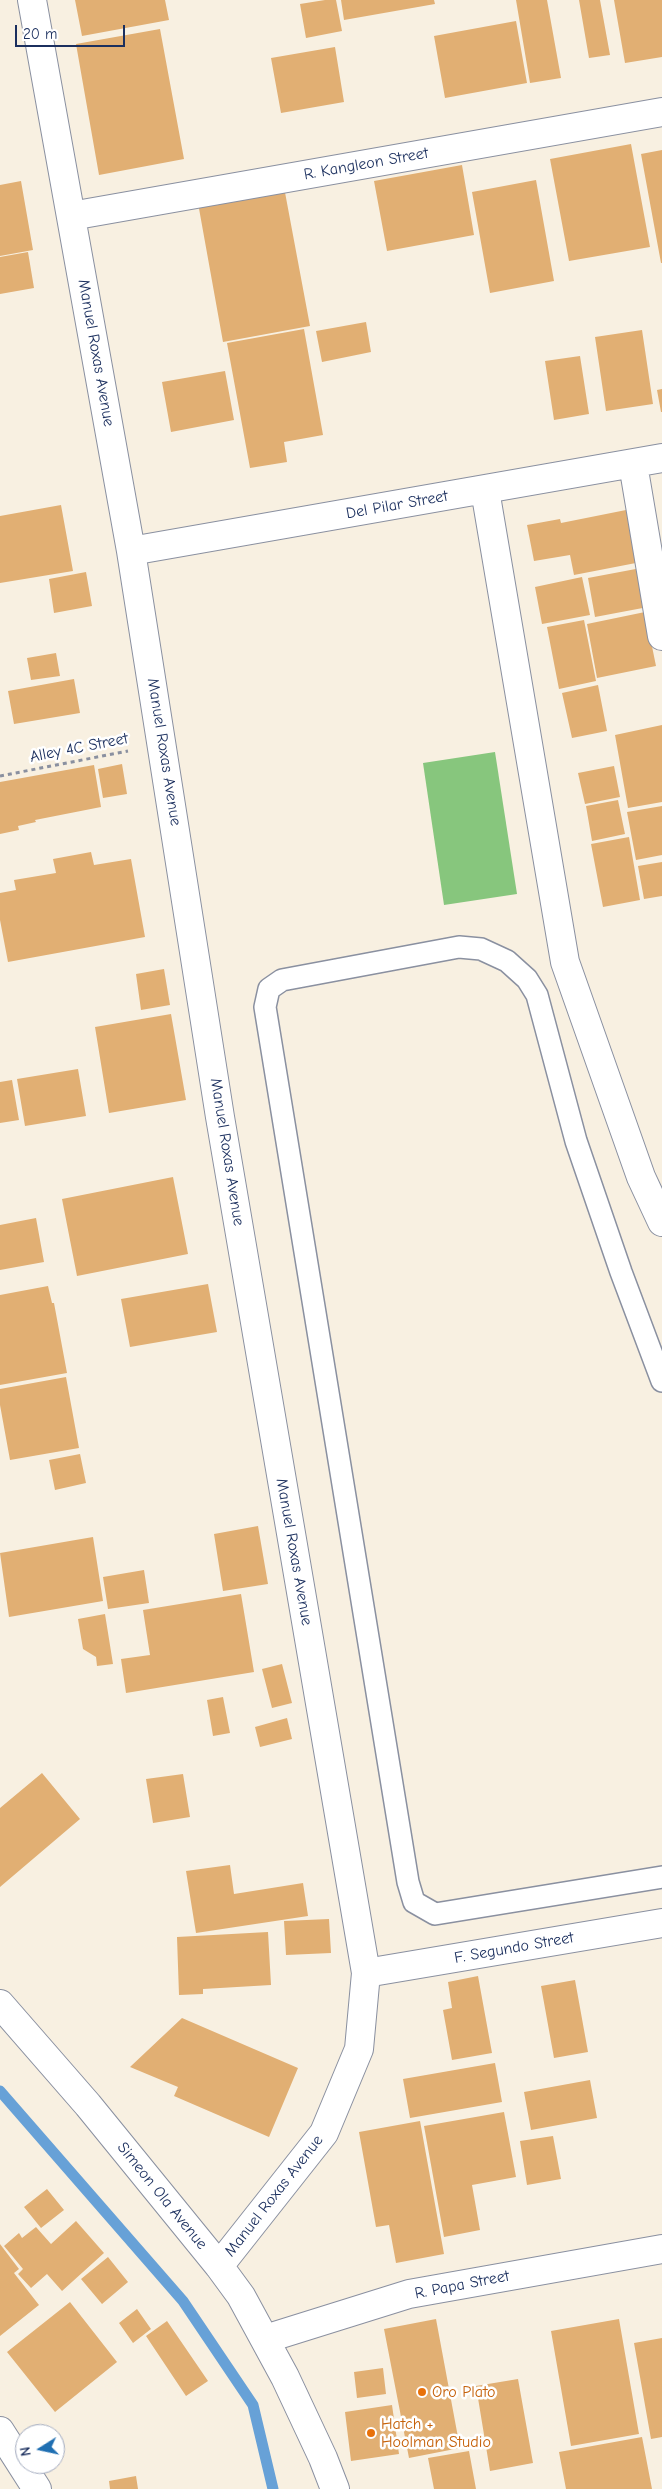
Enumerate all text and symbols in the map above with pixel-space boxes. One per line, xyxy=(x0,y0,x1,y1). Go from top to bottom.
scale bar xyxy=(18,15,128,47)
text: 20 m xyxy=(23,25,57,43)
street label: R. Kangleon Street xyxy=(302,144,430,184)
street label: Manuel Roxas Avenue xyxy=(74,278,118,428)
street label: Del Pilar Street xyxy=(345,487,449,523)
street label: Manuel Roxas Avenue xyxy=(143,677,185,827)
street label: Alley 4C Street xyxy=(28,729,130,767)
street label: Manuel Roxas Avenue xyxy=(206,1077,248,1227)
street label: Manuel Roxas Avenue xyxy=(272,1477,316,1627)
street label: F. Segundo Street xyxy=(453,1928,575,1968)
street label: Manuel Roxas Avenue xyxy=(221,2131,327,2261)
street label: Simeon Ola Avenue xyxy=(113,2138,211,2254)
street label: R. Papa Street xyxy=(413,2266,511,2304)
place label: Oro Plato xyxy=(432,2382,495,2402)
marker: Oro Plato xyxy=(416,2386,428,2398)
place label: Hatch + Hoolman Studio xyxy=(381,2414,491,2452)
north arrow xyxy=(15,2424,65,2474)
marker: Hatch + Hoolman Studio xyxy=(365,2427,377,2439)
text: N xyxy=(17,2446,35,2458)

